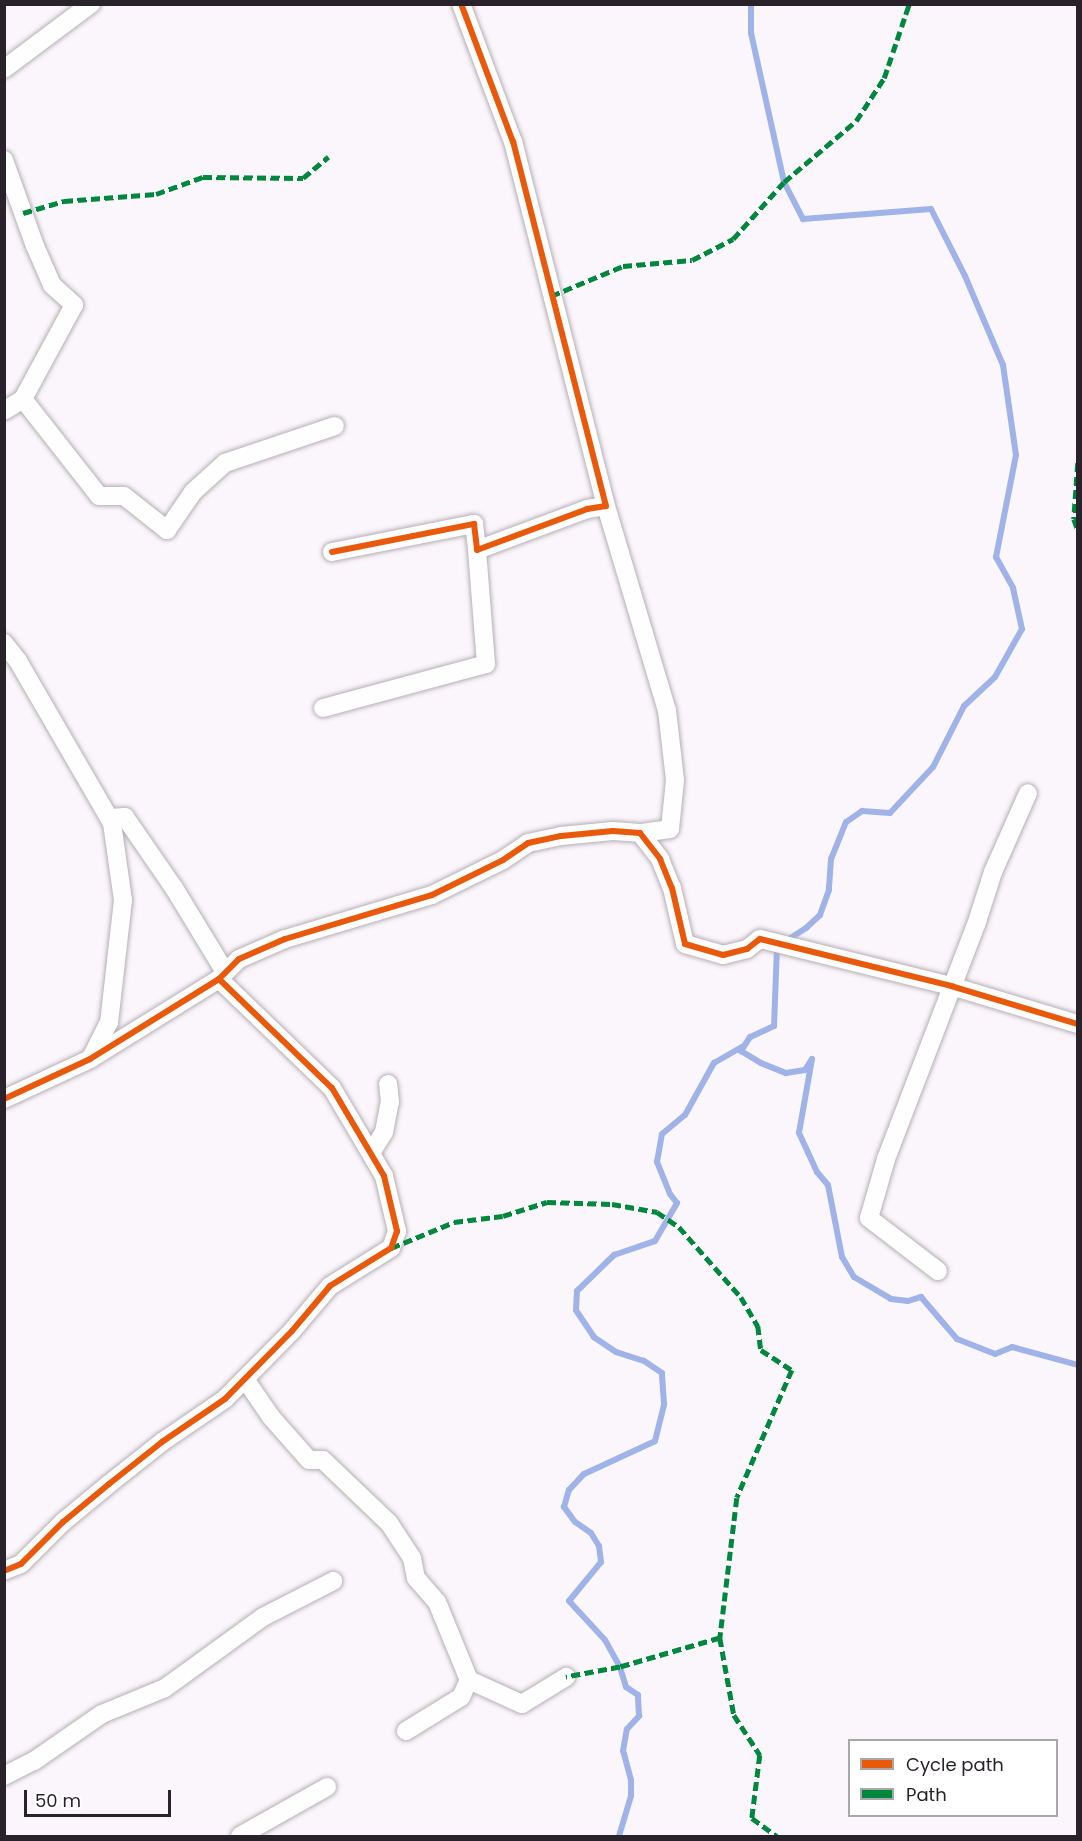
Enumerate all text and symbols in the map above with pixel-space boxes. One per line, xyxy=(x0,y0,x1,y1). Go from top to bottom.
legend xyxy=(848,1739,1058,1817)
text: Cycle path xyxy=(906,1752,1004,1777)
scale bar xyxy=(27,1778,174,1816)
text: Path xyxy=(906,1782,947,1807)
text: 50 m xyxy=(35,1788,81,1813)

